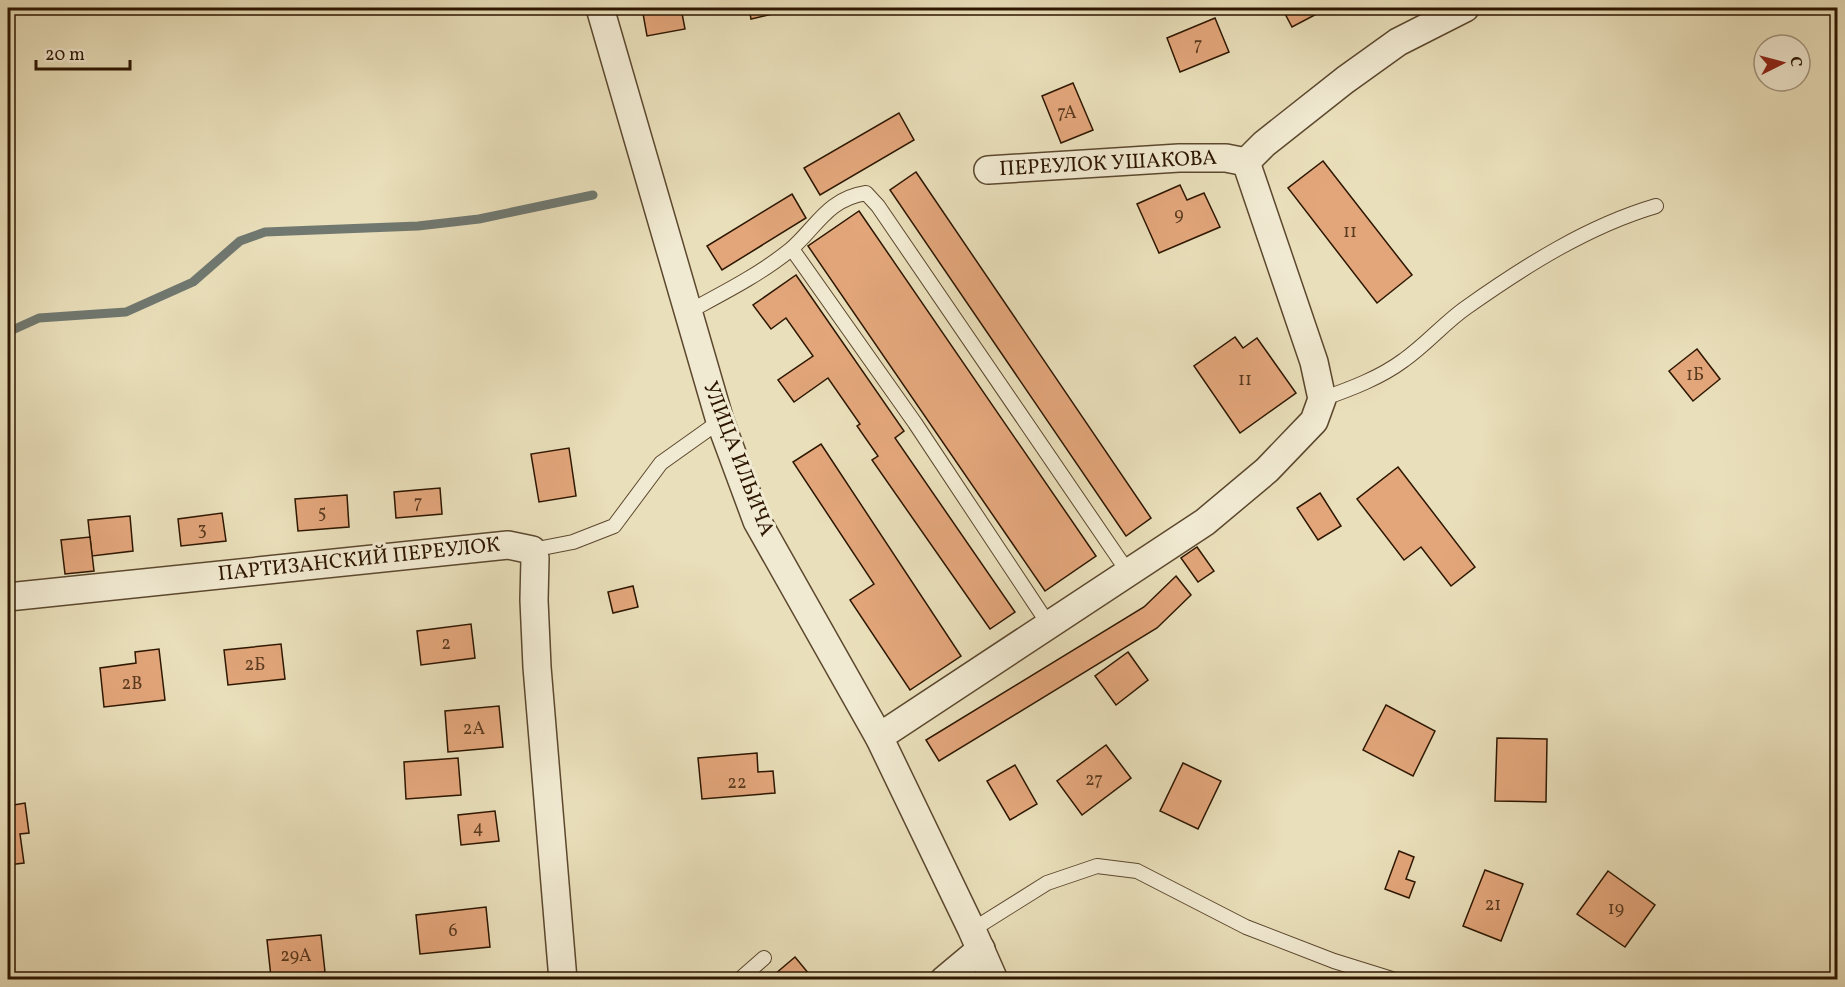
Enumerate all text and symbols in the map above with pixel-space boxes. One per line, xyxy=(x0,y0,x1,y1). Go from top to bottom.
scale bar xyxy=(36,33,130,71)
house number: 7 xyxy=(1194,33,1202,58)
north arrow xyxy=(1752,33,1812,93)
text: 20 m xyxy=(45,43,85,68)
text: С xyxy=(1783,55,1806,68)
house number: 7А xyxy=(1057,101,1077,126)
street label: ПЕРЕУЛОК УШАКОВА xyxy=(998,144,1218,184)
house number: 9 xyxy=(1174,203,1184,228)
house number: 11 xyxy=(1343,220,1357,245)
house number: 1Б xyxy=(1686,363,1704,388)
house number: 11 xyxy=(1238,368,1252,393)
street label: УЛИЦА ИЛЬИЧА xyxy=(695,377,781,541)
house number: 7 xyxy=(414,491,422,516)
house number: 5 xyxy=(318,501,326,526)
house number: 3 xyxy=(197,518,207,543)
street label: ПАРТИЗАНСКИЙ ПЕРЕУЛОК xyxy=(216,531,502,589)
house number: 2 xyxy=(441,632,451,657)
house number: 2Б xyxy=(245,653,265,678)
house number: 2В xyxy=(122,672,142,697)
house number: 2А xyxy=(463,717,485,742)
house number: 27 xyxy=(1085,768,1103,793)
house number: 22 xyxy=(727,771,747,796)
house number: 4 xyxy=(473,816,483,841)
house number: 21 xyxy=(1485,893,1501,918)
house number: 19 xyxy=(1608,897,1624,922)
house number: 6 xyxy=(448,919,458,944)
house number: 29А xyxy=(280,944,312,969)

